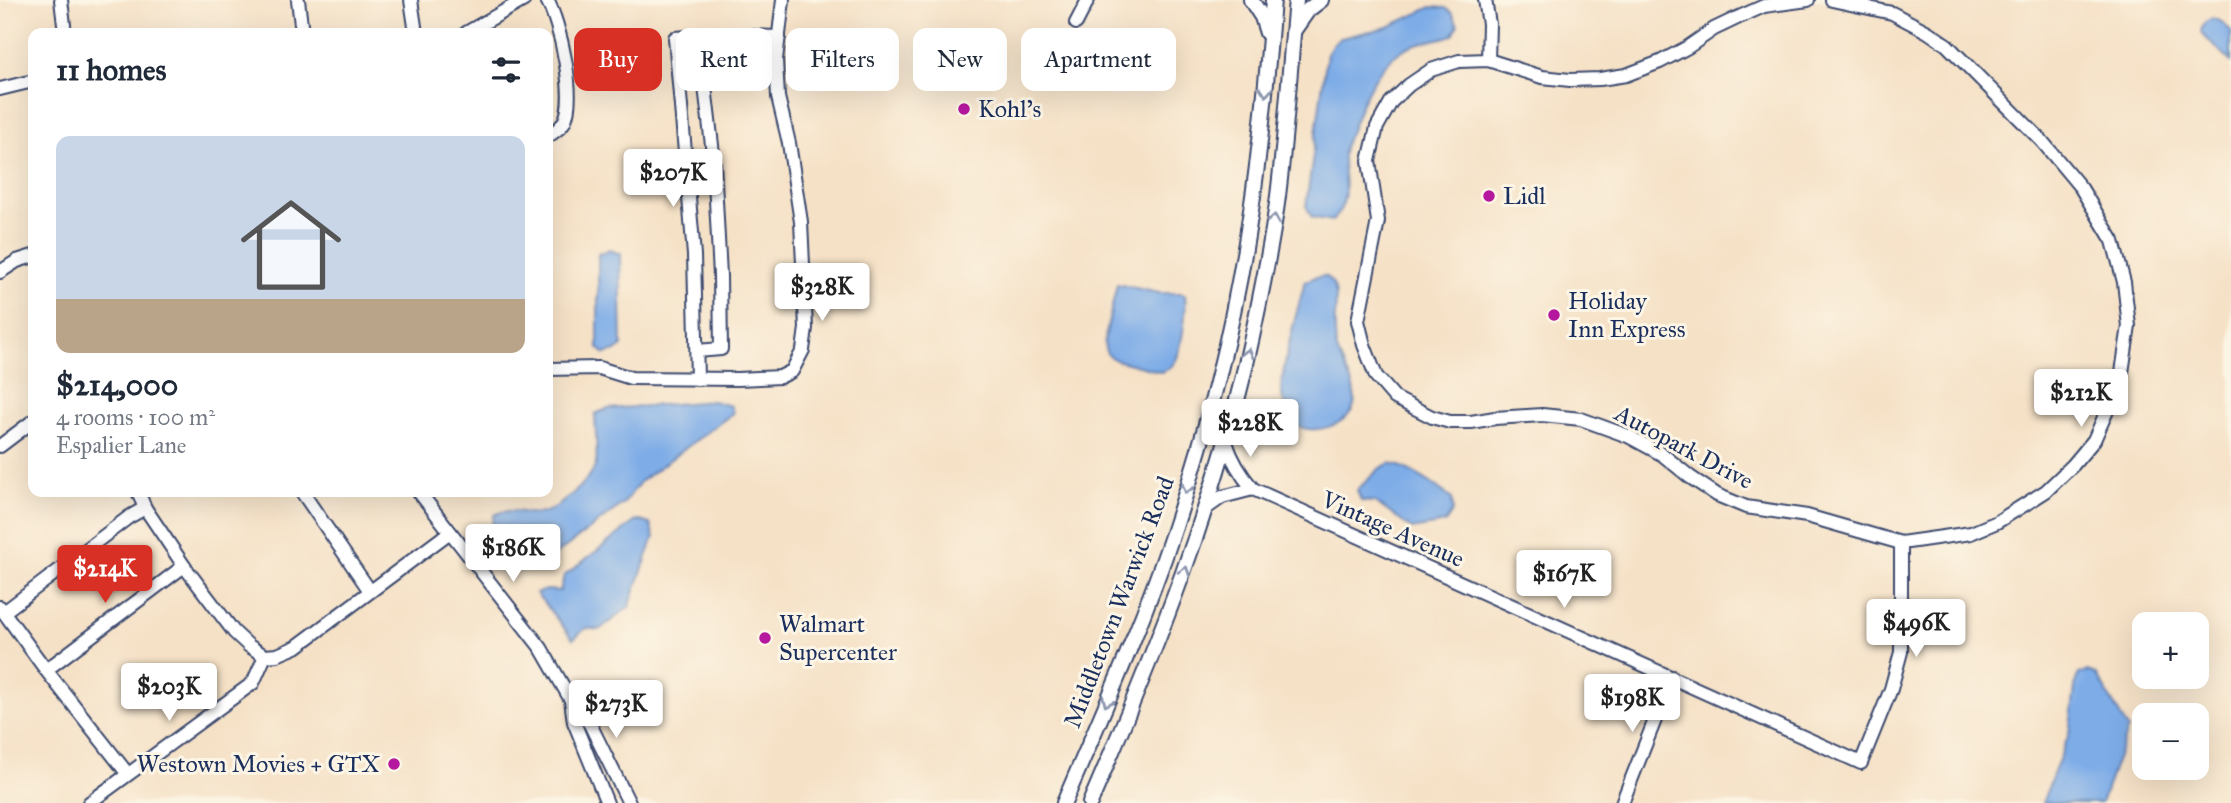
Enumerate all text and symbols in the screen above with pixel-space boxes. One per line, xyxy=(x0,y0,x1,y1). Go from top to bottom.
chip: Buy xyxy=(574,28,662,91)
chip: Rent xyxy=(676,28,772,91)
chip: Filters xyxy=(786,28,899,91)
chip: New xyxy=(913,28,1007,91)
chip: Apartment xyxy=(1021,28,1176,91)
icon: filters xyxy=(487,51,525,89)
text: 11 homes xyxy=(56,52,167,88)
one-way arrow xyxy=(1259,87,1274,98)
place label: Kohl's xyxy=(978,94,1041,124)
marker: Kohl's xyxy=(956,101,972,117)
pin: $207K xyxy=(624,150,722,209)
text: $207K xyxy=(639,158,707,186)
place label: Lidl xyxy=(1503,181,1546,211)
icon: home xyxy=(228,182,354,308)
marker: Lidl xyxy=(1481,188,1497,204)
one-way arrow xyxy=(1266,213,1281,225)
pin: $328K xyxy=(773,264,871,323)
text: $328K xyxy=(791,272,853,300)
place label: Holiday Inn Express xyxy=(1568,286,1686,344)
marker: Holiday Inn Express xyxy=(1546,307,1562,323)
one-way arrow xyxy=(1240,347,1254,359)
text: $214,000 xyxy=(56,367,178,403)
pin: $212K xyxy=(2032,370,2130,429)
text: $212K xyxy=(2050,378,2112,406)
street label: Autopark Drive xyxy=(1609,398,1758,496)
pin: $228K xyxy=(1201,400,1299,459)
text: 4 rooms · 100 m² xyxy=(56,403,215,431)
text: $228K xyxy=(1218,408,1282,436)
text: Espalier Lane xyxy=(56,431,186,459)
street label: Middletown Warwick Road xyxy=(1057,472,1181,732)
one-way arrow xyxy=(1180,483,1195,495)
street label: Vintage Avenue xyxy=(1316,484,1469,574)
pin: $186K xyxy=(464,524,562,584)
text: $186K xyxy=(481,533,545,561)
pin: $214K xyxy=(56,546,154,605)
pin: $167K xyxy=(1515,550,1613,610)
text: $214K xyxy=(73,554,137,582)
text: $167K xyxy=(1532,559,1596,587)
one-way arrow xyxy=(1177,566,1191,578)
pin: $496K xyxy=(1867,600,1965,659)
text: $496K xyxy=(1882,608,1950,636)
place label: Walmart Supercenter xyxy=(779,609,897,667)
map controls xyxy=(2132,612,2209,780)
button: + xyxy=(2132,612,2209,689)
marker: Walmart Supercenter xyxy=(757,630,773,646)
pin: $203K xyxy=(120,664,218,723)
text: $203K xyxy=(137,672,201,700)
pin: $198K xyxy=(1583,674,1681,734)
pin: $273K xyxy=(567,680,665,740)
text: $198K xyxy=(1600,683,1664,711)
text: $273K xyxy=(585,689,647,717)
one-way arrow xyxy=(1102,695,1116,707)
button: − xyxy=(2132,703,2209,780)
place label: Westown Movies + GTX xyxy=(137,749,380,779)
marker: Westown Movies + GTX xyxy=(386,756,402,772)

